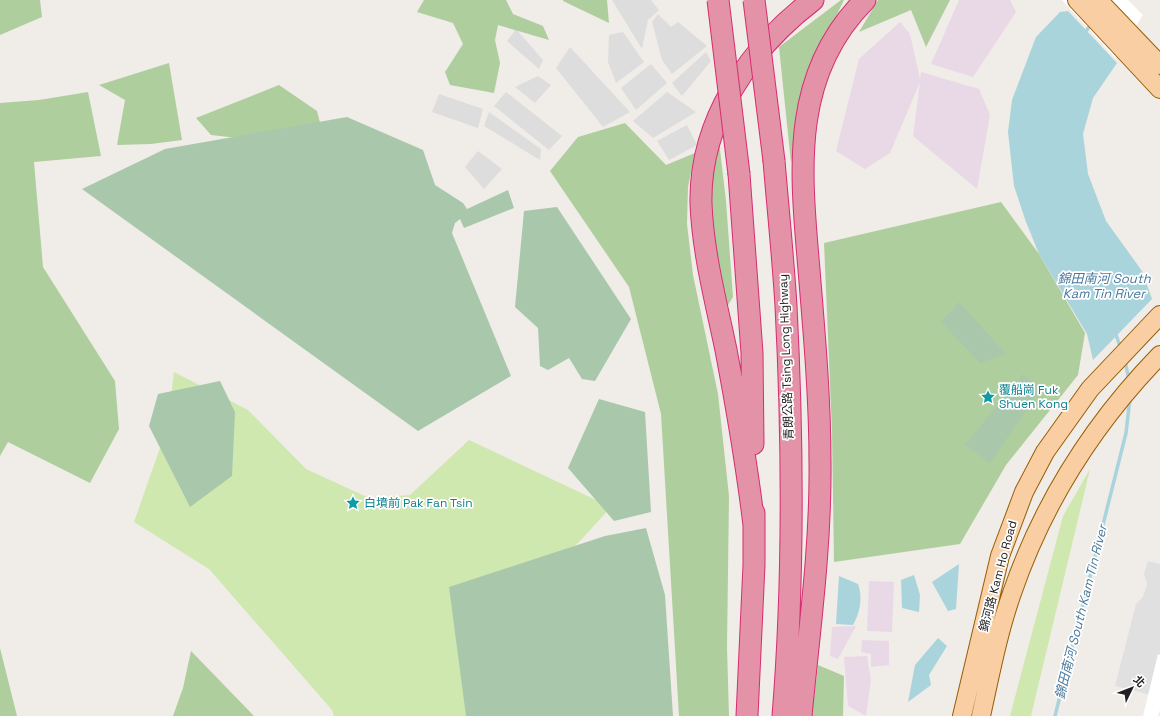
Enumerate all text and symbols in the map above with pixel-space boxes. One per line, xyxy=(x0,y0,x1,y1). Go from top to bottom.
water label: 錦田南河 South Kam Tin River xyxy=(1057,270,1152,302)
street label: 青朗公路 Tsing Long Highway xyxy=(775,274,797,440)
place label: 覆船崗 Fuk Shuen Kong xyxy=(999,382,1068,412)
place icon: 覆船崗 Fuk Shuen Kong xyxy=(980,389,996,405)
place icon: 白墳前 Pak Fan Tsin xyxy=(345,495,361,511)
place label: 白墳前 Pak Fan Tsin xyxy=(364,495,473,511)
street label: 錦河路 Kam Ho Road xyxy=(975,519,1021,633)
water label: 錦田南河 South Kam Tin River xyxy=(1051,521,1111,701)
north arrow xyxy=(1112,668,1152,708)
text: 北 xyxy=(1130,672,1148,690)

